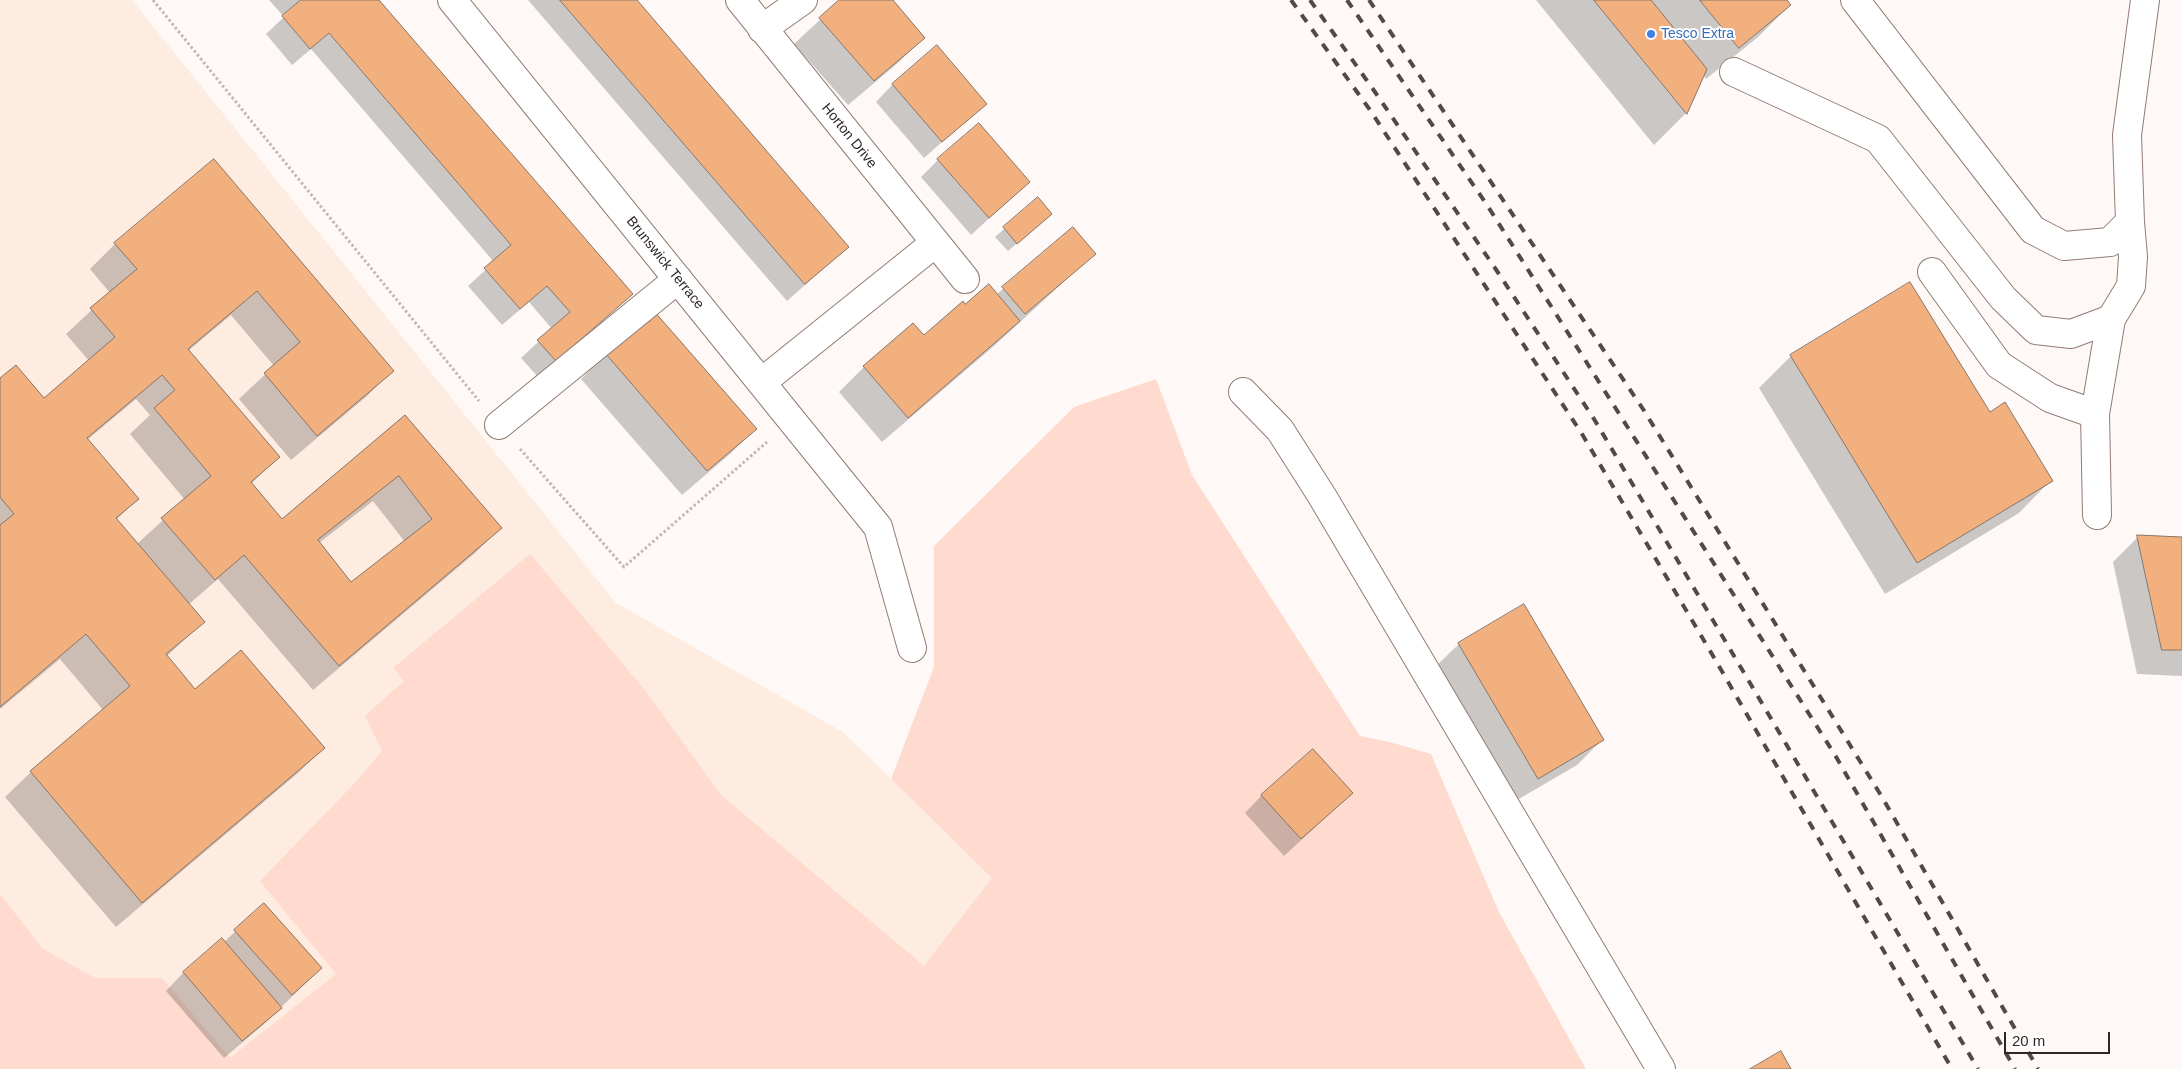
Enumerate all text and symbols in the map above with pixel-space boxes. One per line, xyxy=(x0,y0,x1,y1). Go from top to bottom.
place label: Tesco Extra xyxy=(1661,26,1734,42)
marker: Tesco Extra xyxy=(1645,28,1657,40)
street label: Horton Drive xyxy=(818,100,880,172)
street label: Brunswick Terrace xyxy=(622,213,708,313)
scale bar xyxy=(2007,1022,2113,1054)
text: 20 m xyxy=(2012,1032,2045,1049)

